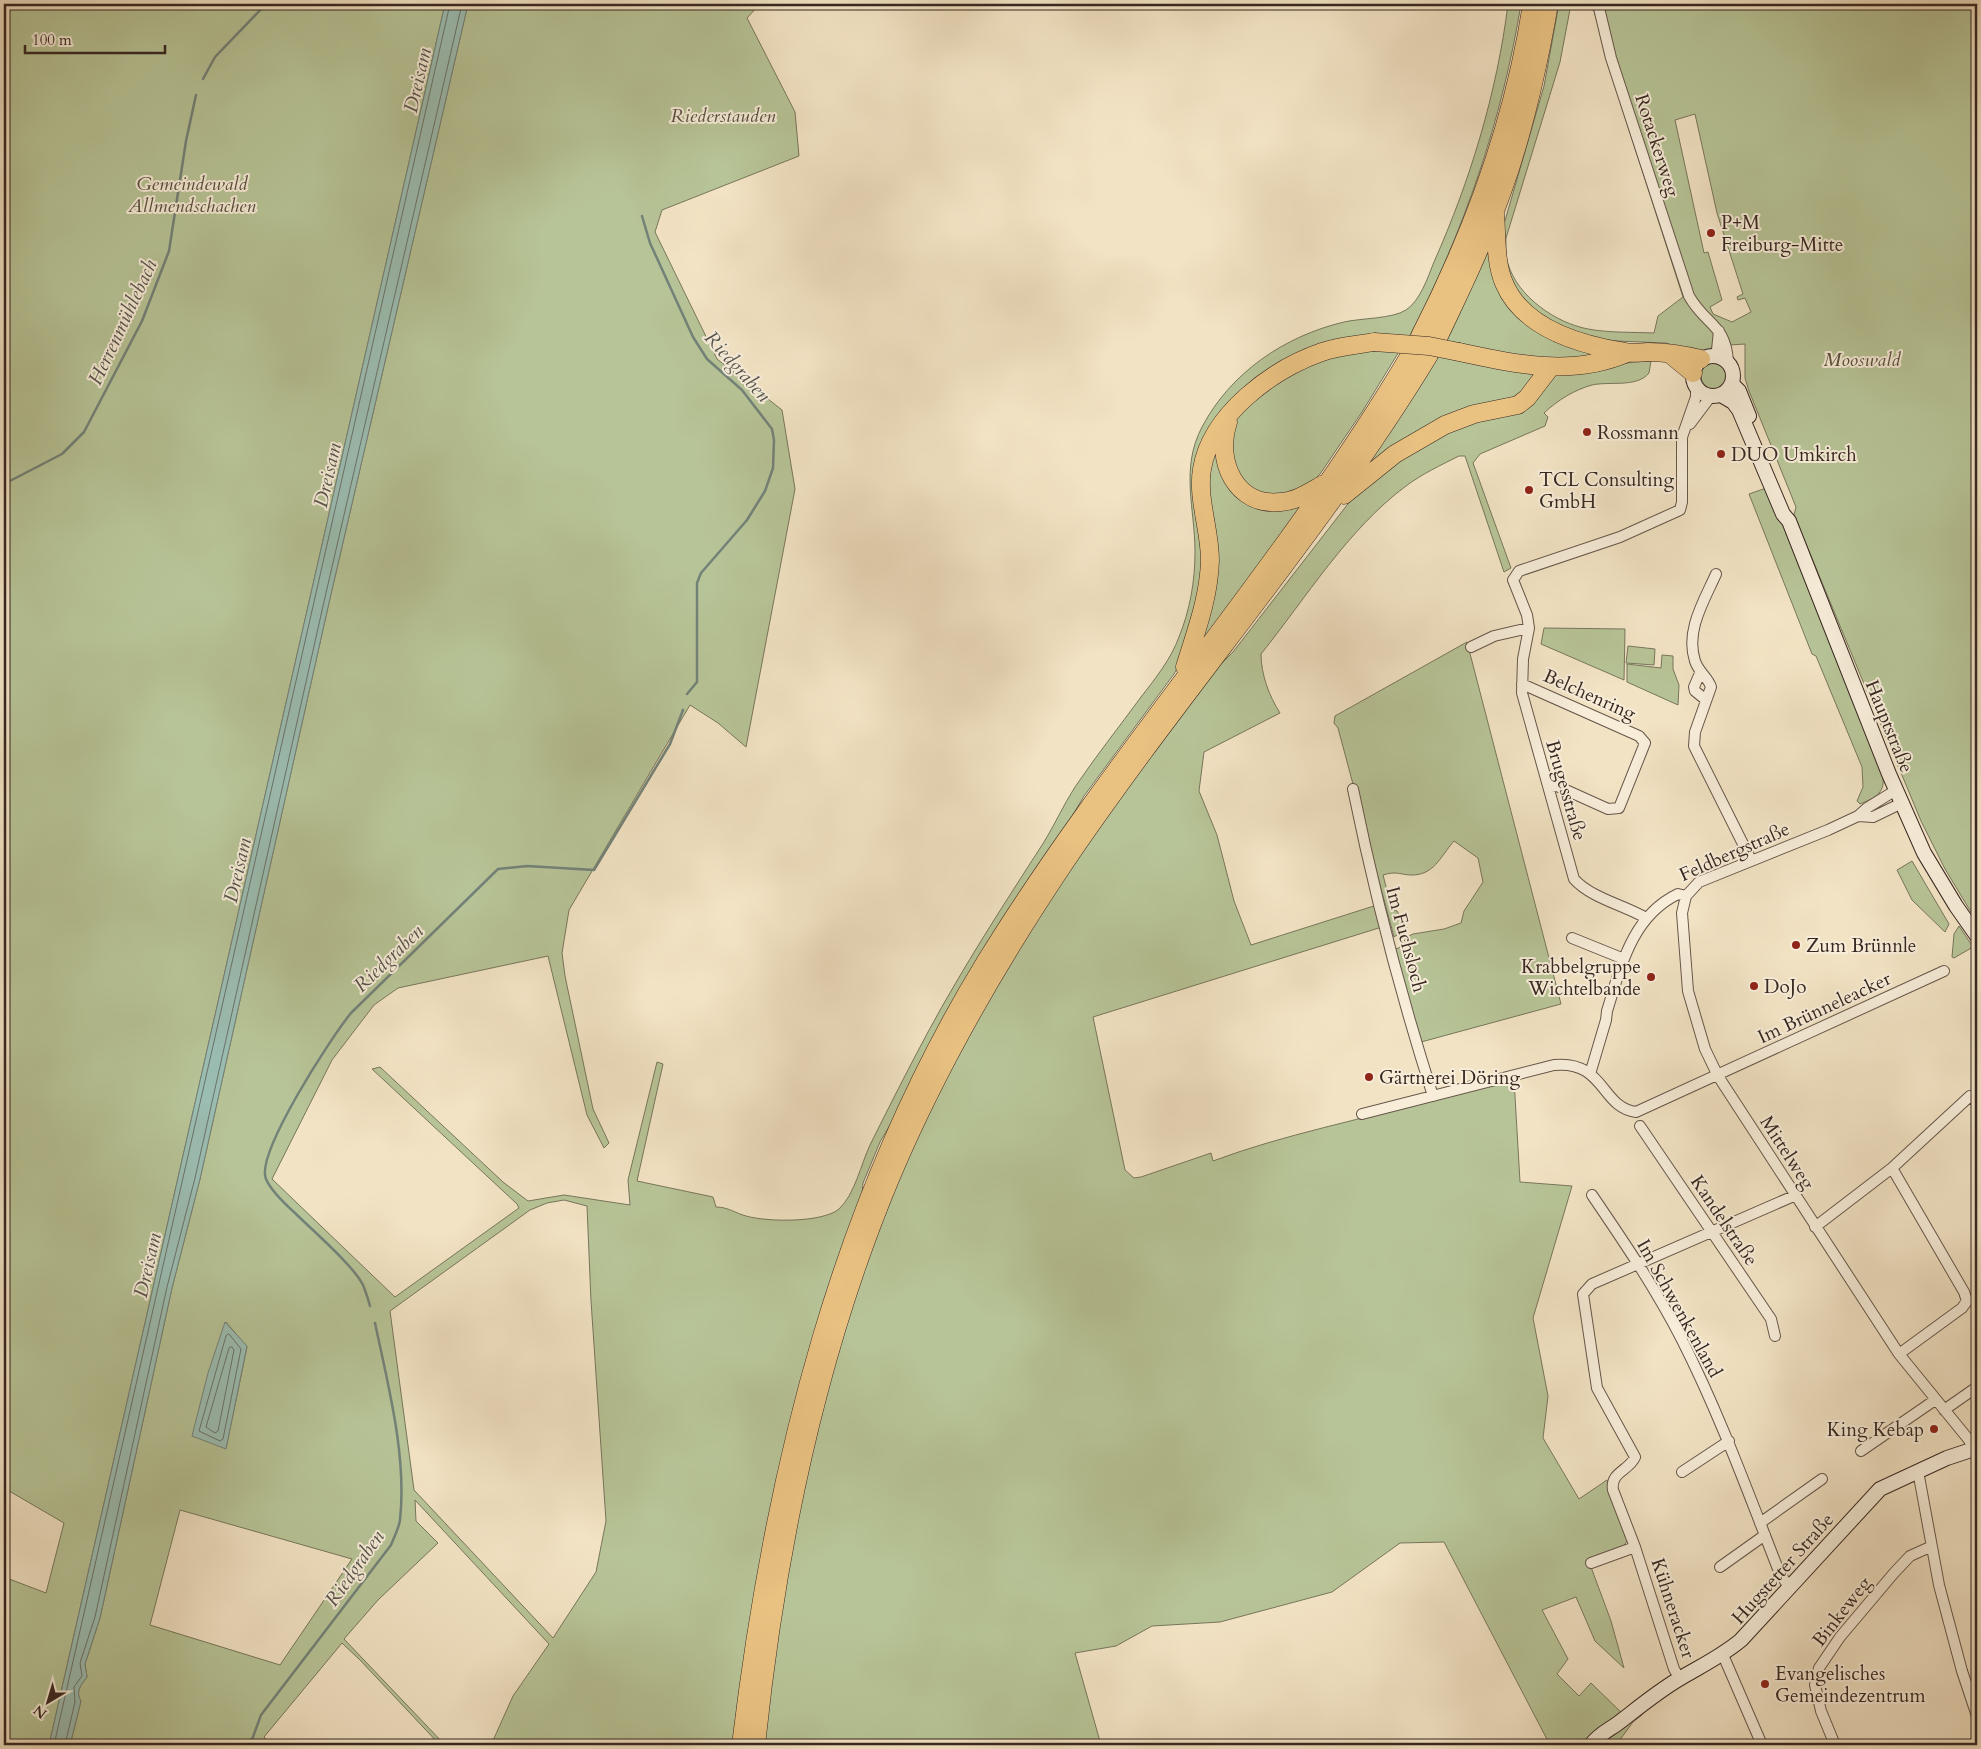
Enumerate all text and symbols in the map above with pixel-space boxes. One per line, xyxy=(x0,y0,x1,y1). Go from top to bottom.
scale bar xyxy=(25,22,165,54)
text: 100 m xyxy=(32,30,72,50)
water label: Dreisam xyxy=(397,45,438,115)
street label: Rotackerweg xyxy=(1628,91,1686,200)
park label: Riederstauden xyxy=(671,103,776,129)
park label: Gemeindewald Allmendschachen xyxy=(127,171,256,219)
place label: P+M Freiburg-Mitte xyxy=(1721,210,1843,258)
marker: P+M Freiburg-Mitte xyxy=(1705,227,1717,239)
water label: Herrenmühlebach xyxy=(82,255,164,389)
water label: Riedgraben xyxy=(698,325,777,408)
park label: Mooswald xyxy=(1824,347,1901,373)
place label: Rossmann xyxy=(1597,420,1679,446)
marker: Rossmann xyxy=(1581,426,1593,438)
water label: Dreisam xyxy=(307,440,348,510)
place label: DUO Umkirch xyxy=(1731,442,1857,468)
marker: DUO Umkirch xyxy=(1715,448,1727,460)
place label: TCL Consulting GmbH xyxy=(1539,467,1674,515)
marker: TCL Consulting GmbH xyxy=(1523,484,1535,496)
street label: Belchenring xyxy=(1539,663,1640,727)
street label: Hauptstraße xyxy=(1859,676,1919,777)
street label: Brugesstraße xyxy=(1539,737,1593,844)
street label: Feldbergstraße xyxy=(1675,816,1794,888)
water label: Dreisam xyxy=(217,835,258,905)
street label: Im Fuchsloch xyxy=(1379,883,1433,996)
water label: Riedgraben xyxy=(348,918,429,998)
place label: Zum Brünnle xyxy=(1806,933,1916,959)
marker: Zum Brünnle xyxy=(1790,939,1802,951)
place label: Krabbelgruppe Wichtelbande xyxy=(1521,954,1641,1002)
street label: Im Brünneleacker xyxy=(1754,966,1895,1050)
marker: Krabbelgruppe Wichtelbande xyxy=(1645,971,1657,983)
place label: DoJo xyxy=(1764,974,1806,1000)
marker: DoJo xyxy=(1748,980,1760,992)
place label: Gärtnerei Döring xyxy=(1379,1065,1521,1091)
marker: Gärtnerei Döring xyxy=(1363,1071,1375,1083)
street label: Mittelweg xyxy=(1754,1111,1821,1195)
street label: Kandelstraße xyxy=(1684,1170,1764,1271)
water label: Dreisam xyxy=(127,1230,168,1300)
street label: Im Schwenkenland xyxy=(1630,1235,1728,1382)
place label: King Kebap xyxy=(1827,1417,1924,1443)
marker: King Kebap xyxy=(1928,1423,1940,1435)
street label: Hugstetter Straße xyxy=(1726,1507,1840,1630)
water label: Riedgraben xyxy=(318,1525,391,1612)
street label: Kühneracker xyxy=(1645,1555,1701,1662)
street label: Binkeweg xyxy=(1806,1571,1878,1652)
place label: Evangelisches Gemeindezentrum xyxy=(1775,1661,1927,1709)
north arrow xyxy=(22,1676,72,1726)
marker: Evangelisches Gemeindezentrum xyxy=(1759,1678,1771,1690)
text: N xyxy=(30,1701,51,1723)

